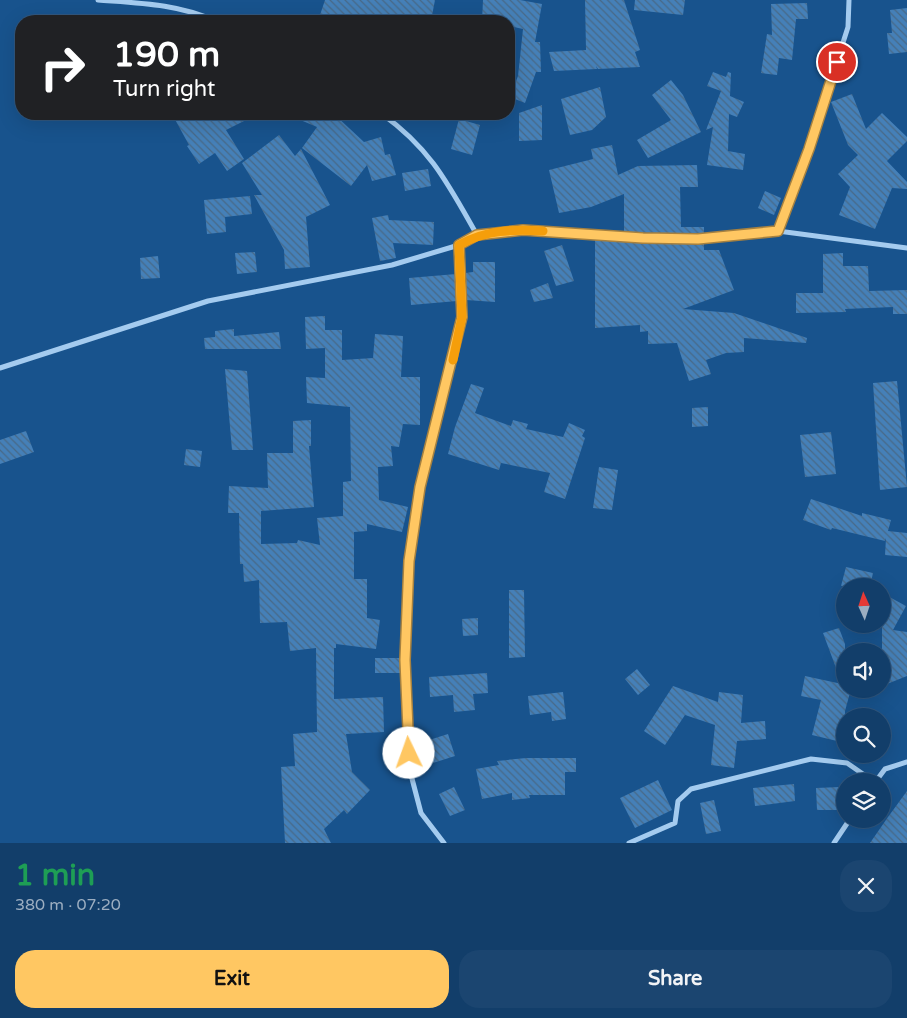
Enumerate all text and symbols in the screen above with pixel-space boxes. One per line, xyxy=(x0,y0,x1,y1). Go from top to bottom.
text: 190 m xyxy=(113,34,220,76)
icon: right xyxy=(30,35,95,100)
pin xyxy=(816,41,858,83)
icon: arrive xyxy=(823,48,851,76)
text: Turn right xyxy=(113,76,215,102)
north arrow xyxy=(836,578,891,632)
map controls xyxy=(836,578,891,828)
button: sound xyxy=(836,643,891,698)
button: search xyxy=(836,708,891,763)
position arrow xyxy=(382,726,434,778)
button: layers xyxy=(836,773,891,828)
text: 1 min xyxy=(15,857,95,894)
button: close xyxy=(840,860,892,912)
text: 380 m · 07:20 xyxy=(15,895,121,915)
button: Exit xyxy=(15,950,449,1008)
button: Share xyxy=(459,950,892,1008)

